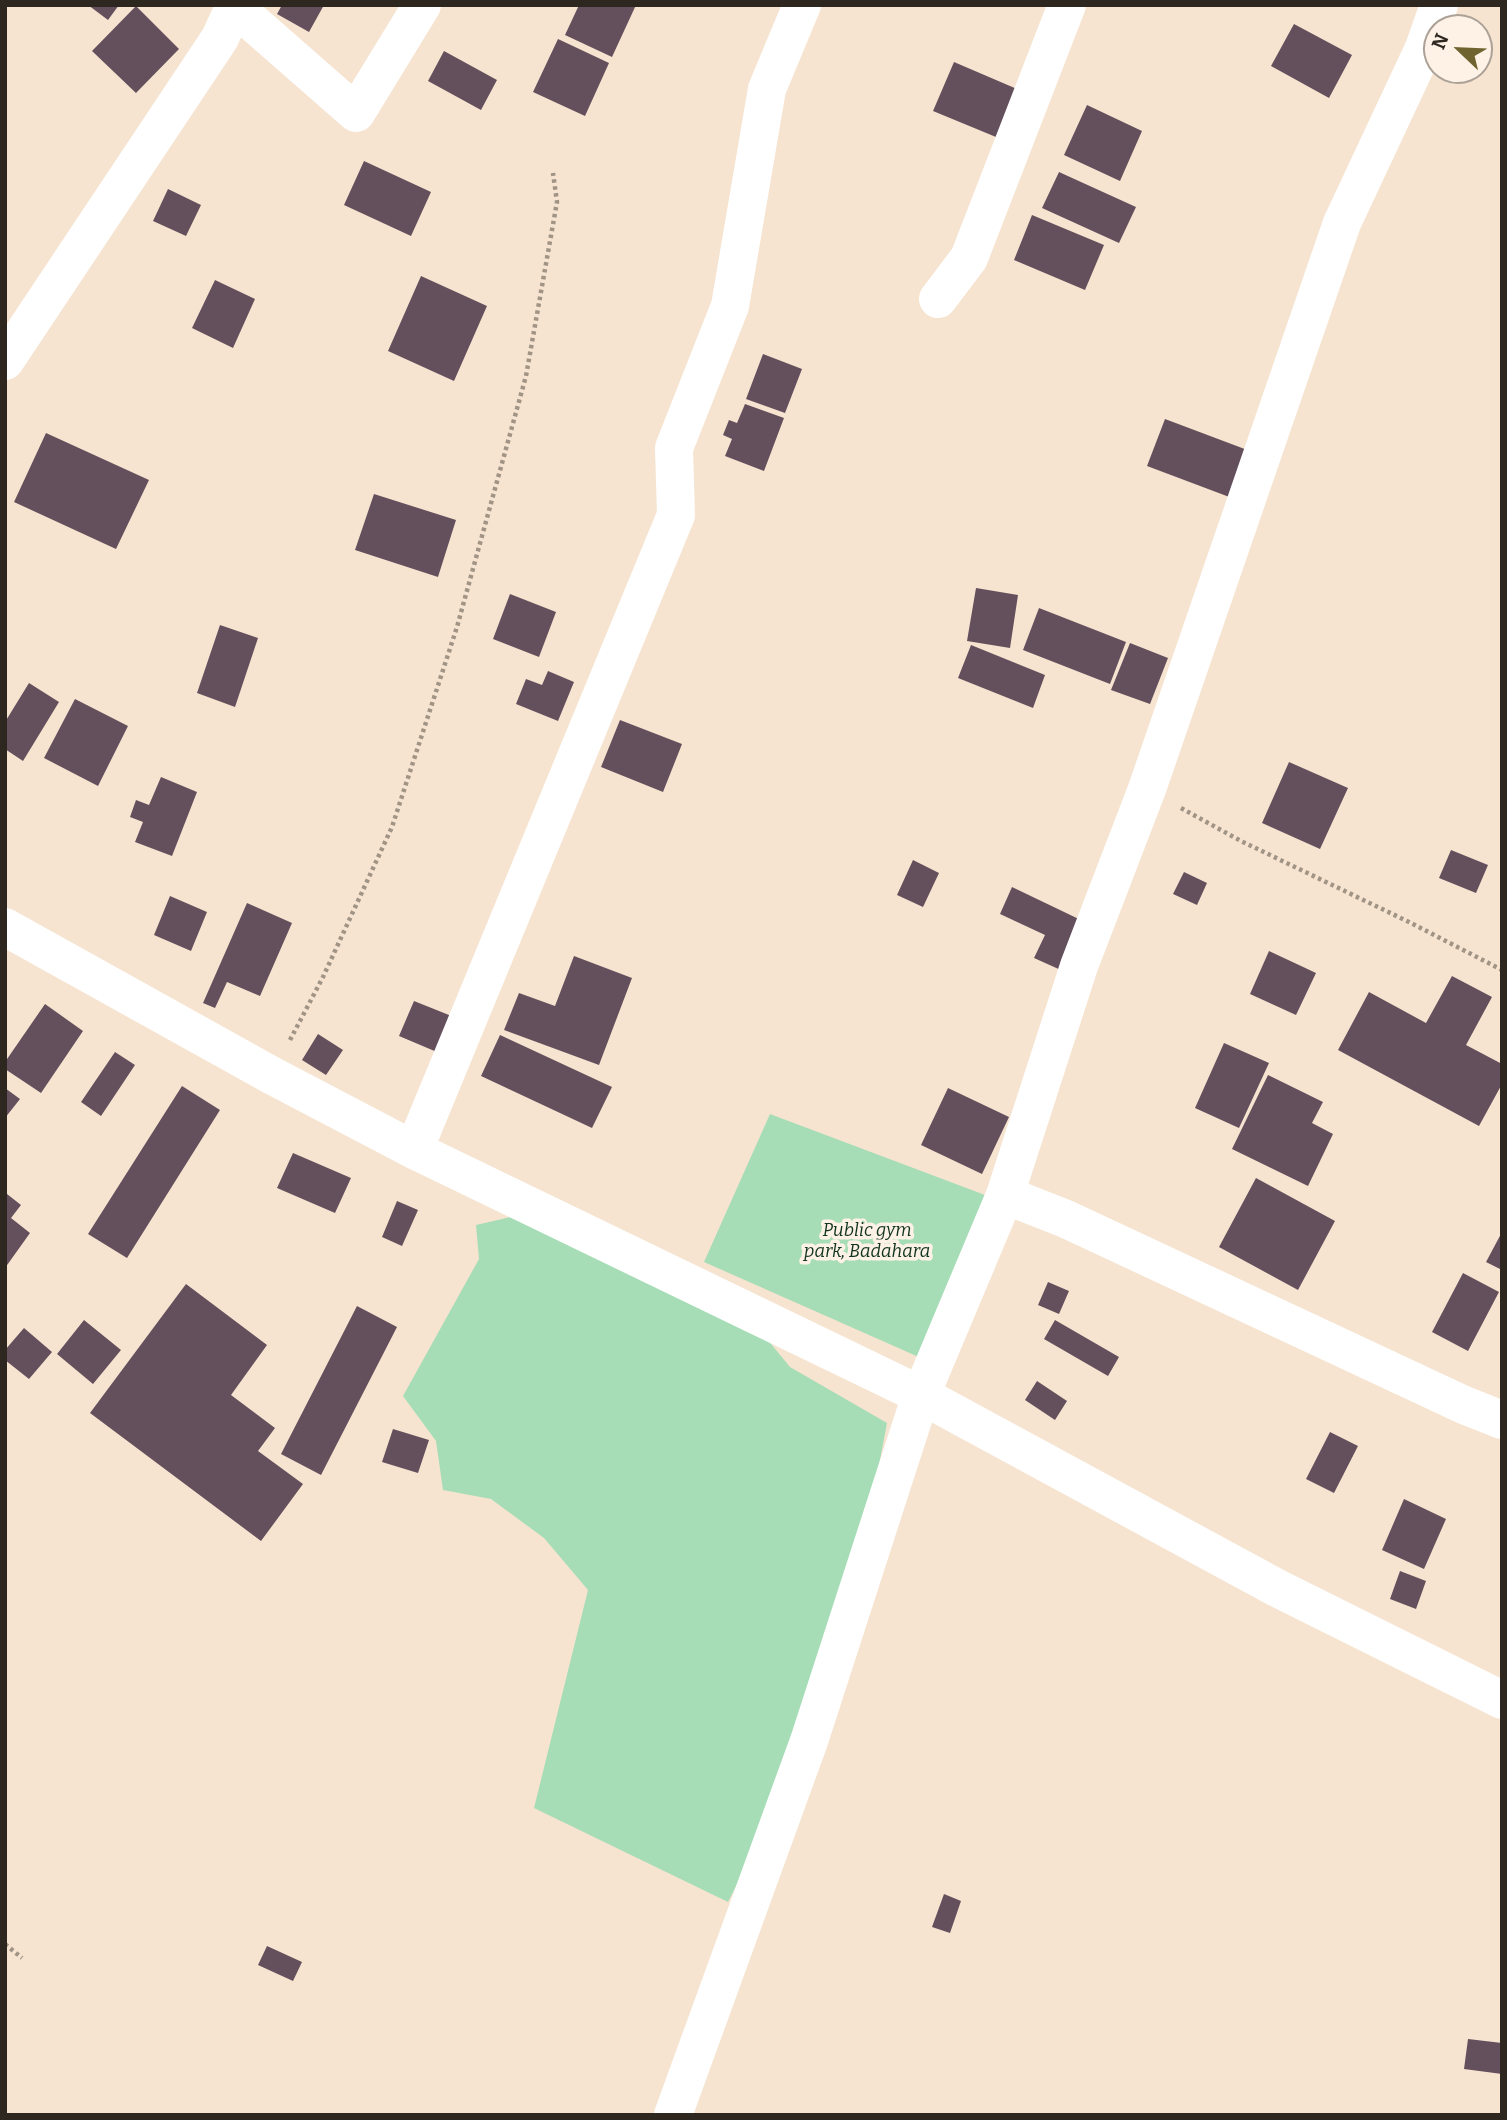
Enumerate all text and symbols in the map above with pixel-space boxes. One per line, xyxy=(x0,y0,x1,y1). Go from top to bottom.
north arrow xyxy=(1423,14,1493,84)
text: N xyxy=(1427,30,1453,53)
park label: Public gym park, Badahara xyxy=(804,1220,930,1262)

